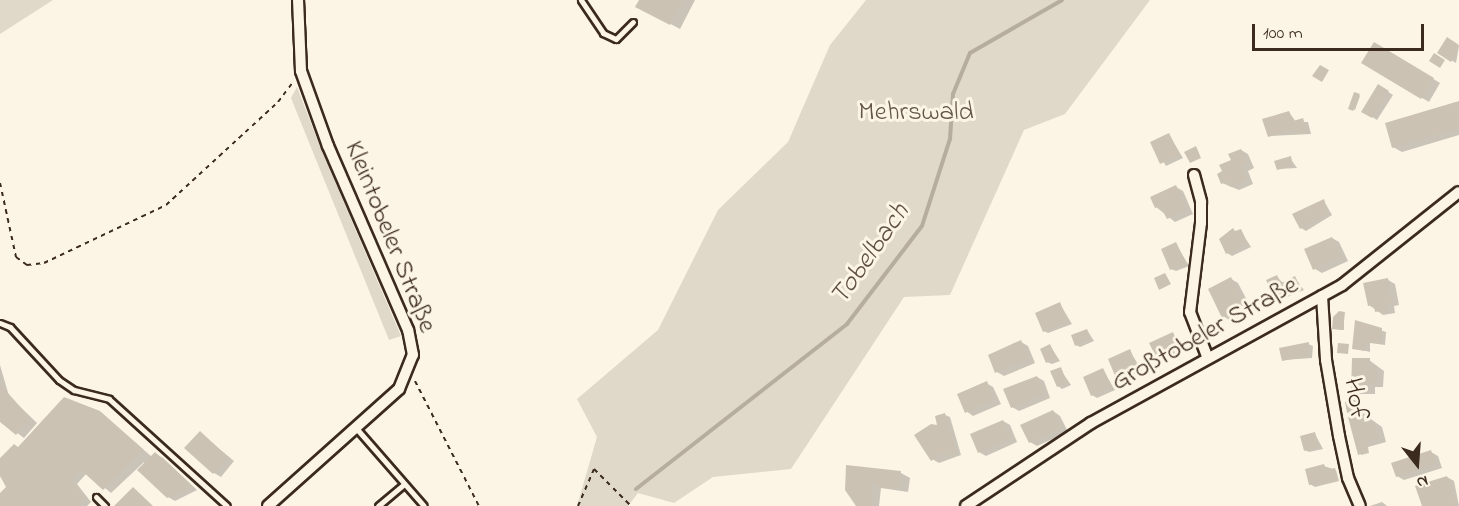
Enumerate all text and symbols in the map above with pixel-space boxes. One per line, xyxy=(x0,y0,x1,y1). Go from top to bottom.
scale bar xyxy=(1255,12,1428,50)
text: 100 m xyxy=(1263,21,1303,47)
park label: Mehrswald xyxy=(858,97,974,129)
street label: Kleintobeler Straße xyxy=(337,136,443,338)
water label: Tobelbach xyxy=(824,198,918,312)
street label: Großtobeler Straße xyxy=(1106,269,1304,399)
street label: Hof xyxy=(1335,375,1375,423)
north arrow xyxy=(1387,434,1447,494)
text: N xyxy=(1414,468,1431,494)

